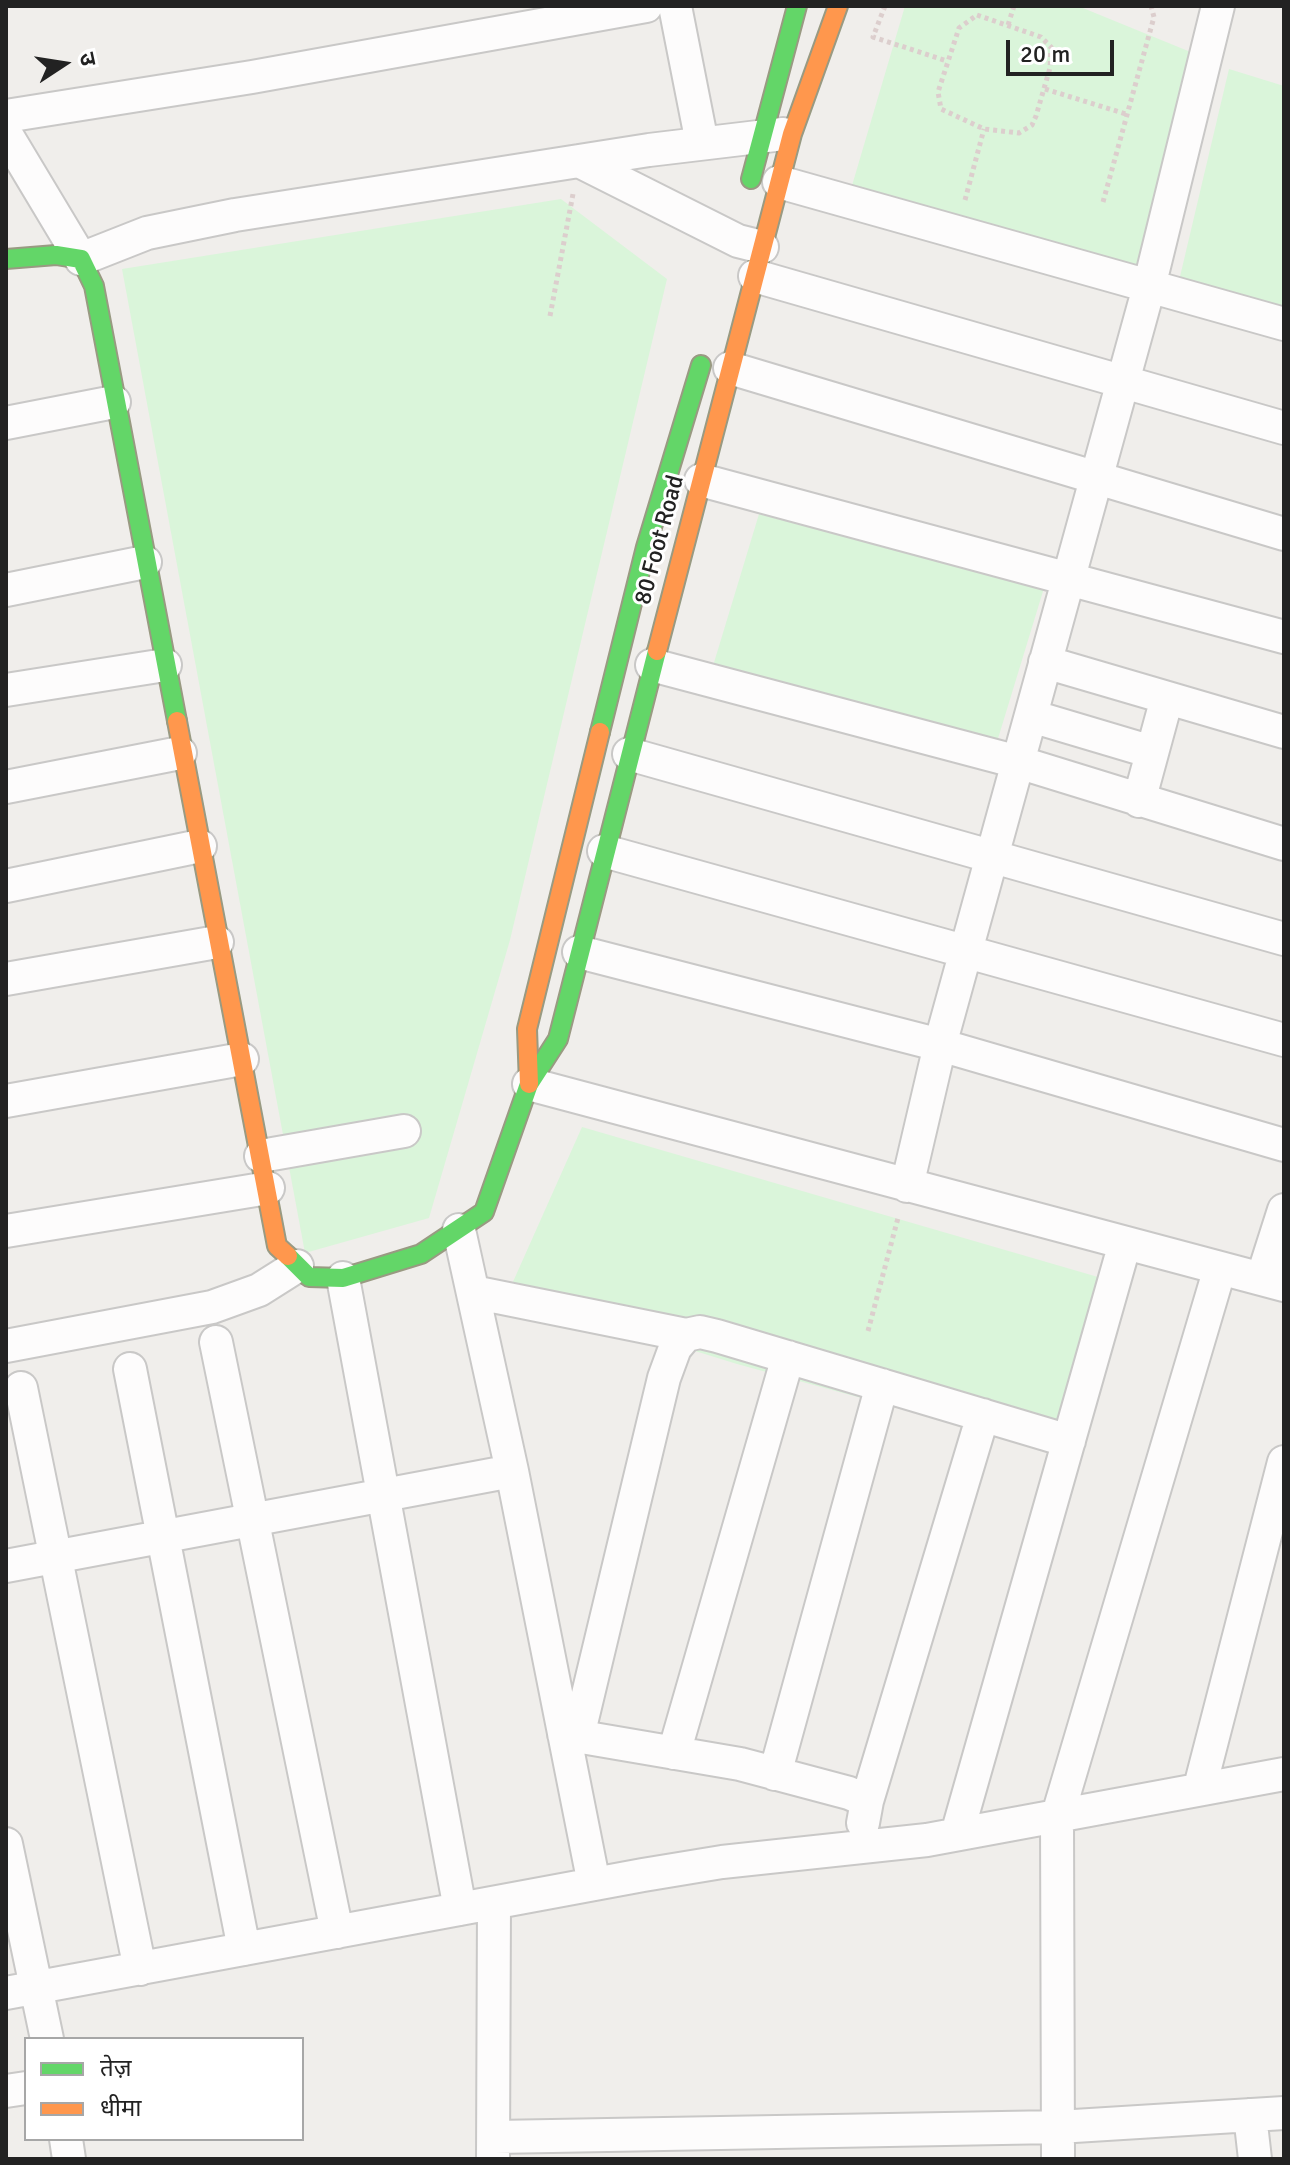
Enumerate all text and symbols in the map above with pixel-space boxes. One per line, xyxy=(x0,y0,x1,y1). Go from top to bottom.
north arrow xyxy=(24,24,104,104)
scale bar xyxy=(1010,24,1118,74)
text: 20 m xyxy=(1020,39,1070,69)
text: उ xyxy=(73,50,103,68)
street label: 80 Foot Road xyxy=(629,472,691,608)
legend xyxy=(24,2037,304,2141)
text: तेज़ xyxy=(100,2053,132,2083)
text: धीमा xyxy=(100,2093,142,2123)

